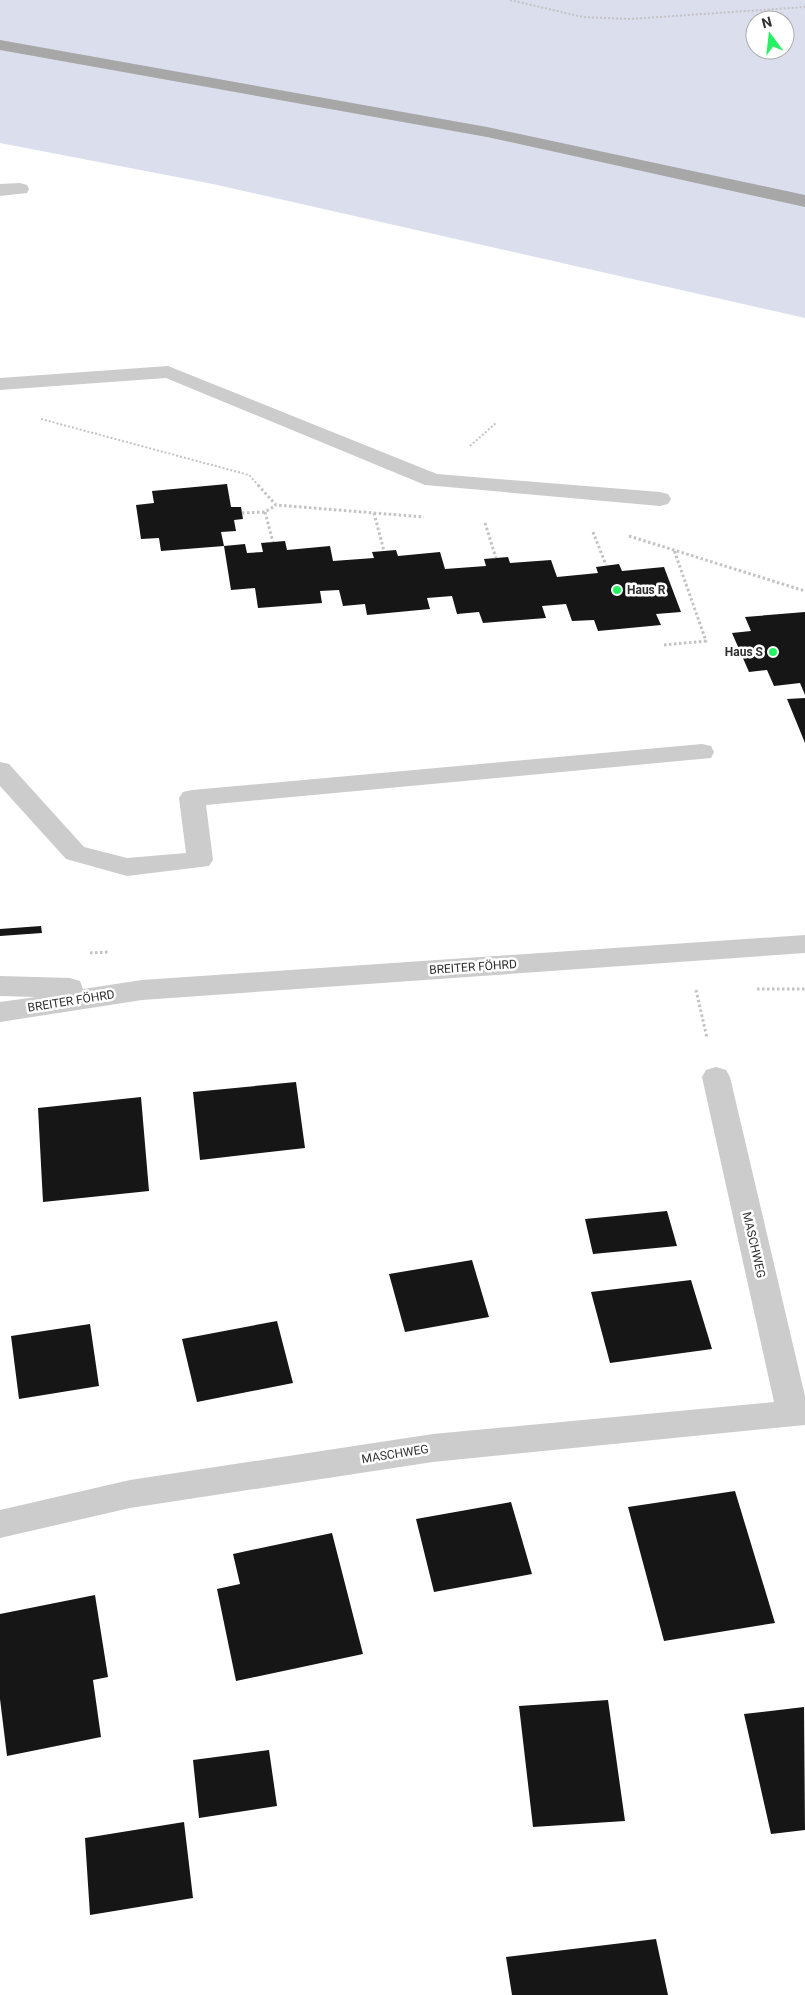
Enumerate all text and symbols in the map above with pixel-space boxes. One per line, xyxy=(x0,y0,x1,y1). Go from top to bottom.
north arrow xyxy=(745,10,795,60)
text: N xyxy=(760,13,773,31)
place label: Haus R xyxy=(627,583,666,597)
marker: Haus R xyxy=(611,584,623,596)
place label: Haus S xyxy=(725,645,763,659)
marker: Haus S xyxy=(767,646,779,658)
street label: BREITER FÖHRD xyxy=(429,956,517,977)
street label: BREITER FÖHRD xyxy=(26,986,116,1015)
street label: MASCHWEG xyxy=(740,1211,768,1279)
street label: MASCHWEG xyxy=(361,1442,429,1466)

